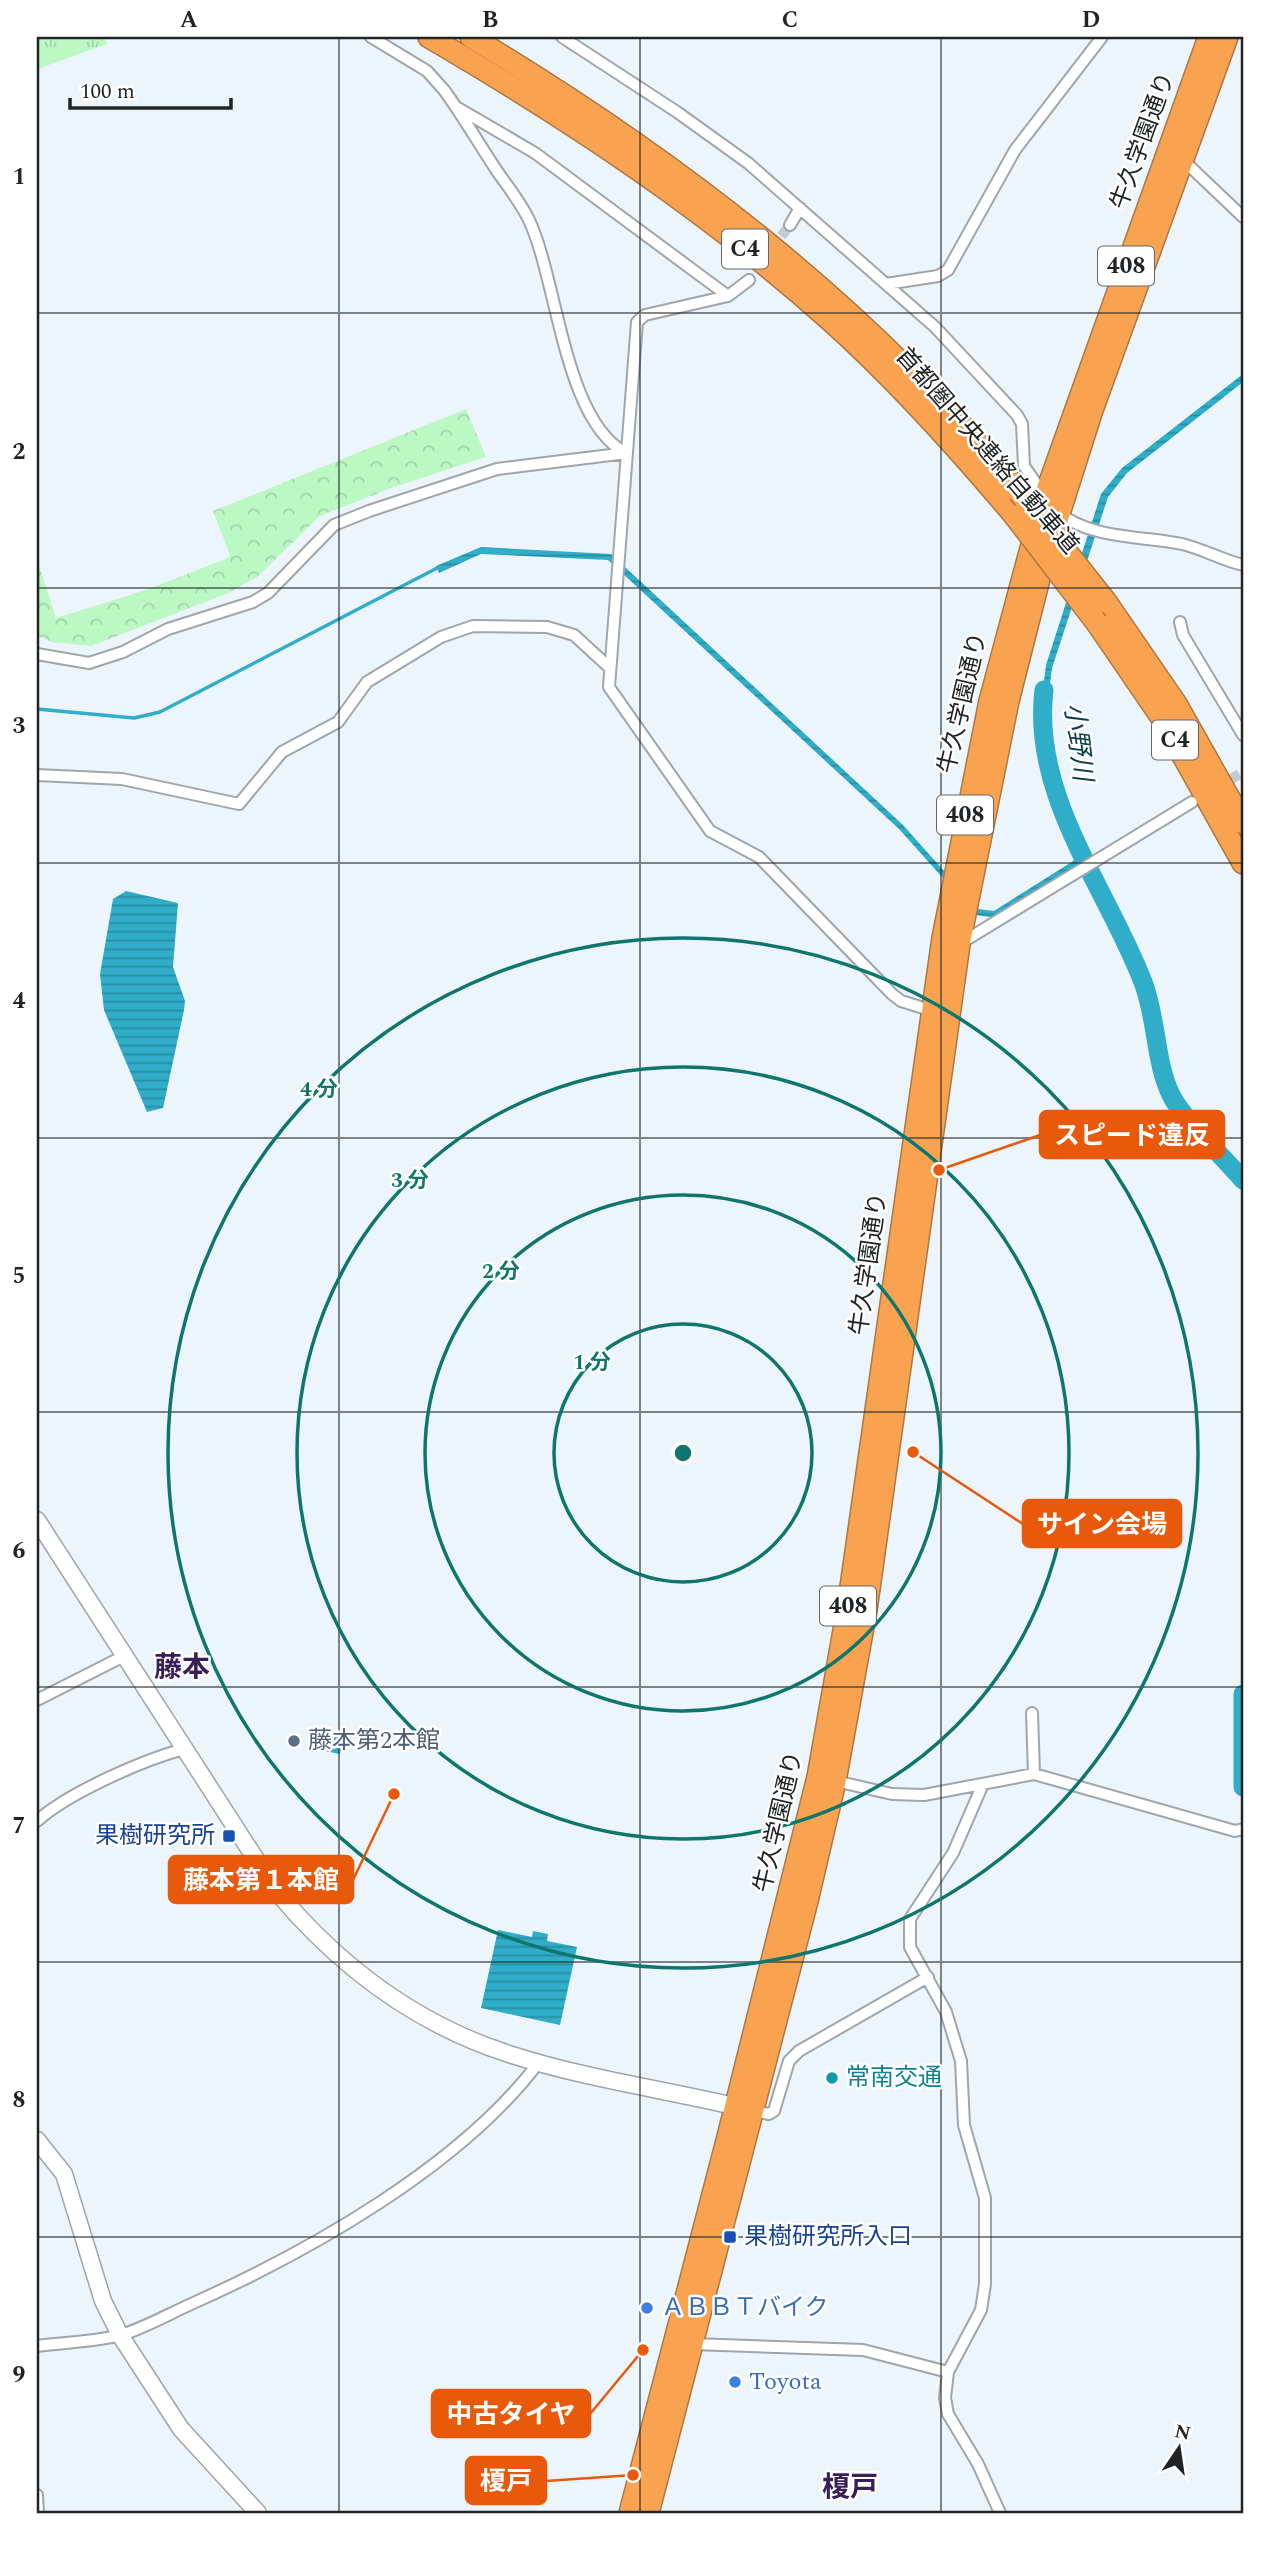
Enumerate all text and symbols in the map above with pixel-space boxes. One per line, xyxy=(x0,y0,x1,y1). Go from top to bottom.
text: A xyxy=(180,3,198,38)
text: B xyxy=(482,3,498,38)
text: C xyxy=(782,3,798,38)
text: D xyxy=(1082,3,1100,38)
scale bar xyxy=(70,66,231,110)
street label: 牛久学園通り xyxy=(1101,67,1185,215)
text: 100 m xyxy=(80,76,135,108)
text: 1 xyxy=(13,160,25,195)
road number: C4 xyxy=(722,230,768,268)
road number: 408 xyxy=(1098,246,1154,286)
street label: 首都圏中央連絡自動車道 xyxy=(887,340,1087,562)
text: 2 xyxy=(13,435,26,470)
street label: 牛久学園通り xyxy=(929,629,997,777)
water label: 小野川 xyxy=(1053,701,1103,786)
text: 3 xyxy=(13,709,26,744)
road number: C4 xyxy=(1152,720,1198,760)
road number: 408 xyxy=(937,796,993,834)
text: 4 xyxy=(13,984,26,1019)
text: 4 分 xyxy=(300,1074,338,1106)
callout: スピード違反 xyxy=(1040,1111,1224,1158)
text: スピード違反 xyxy=(1054,1116,1210,1156)
text: 3 分 xyxy=(391,1165,429,1197)
street label: 牛久学園通り xyxy=(841,1190,897,1338)
text: 2 分 xyxy=(482,1256,520,1288)
text: 5 xyxy=(13,1259,25,1294)
text: 1 分 xyxy=(573,1347,611,1379)
centre of rings xyxy=(671,1441,695,1465)
callout: サイン会場 xyxy=(1023,1500,1181,1547)
text: サイン会場 xyxy=(1037,1505,1167,1545)
text: 6 xyxy=(13,1534,26,1569)
road number: 408 xyxy=(820,1586,876,1625)
district label: 藤本 xyxy=(154,1646,210,1689)
place label: 藤本第2本館 xyxy=(308,1723,440,1759)
marker: 藤本第2本館 xyxy=(286,1733,302,1749)
street label: 牛久学園通り xyxy=(745,1748,813,1896)
text: 7 xyxy=(13,1809,25,1844)
place label: 果樹研究所 xyxy=(95,1818,215,1854)
marker: 果樹研究所 xyxy=(221,1828,237,1844)
callout: 藤本第１本館 xyxy=(169,1856,353,1903)
text: 藤本第１本館 xyxy=(183,1861,339,1901)
place label: 常南交通 xyxy=(846,2060,942,2096)
marker: 常南交通 xyxy=(824,2070,840,2086)
text: 8 xyxy=(13,2083,25,2118)
place label: 果樹研究所入口 xyxy=(744,2219,912,2255)
marker: 果樹研究所入口 xyxy=(722,2229,738,2245)
place label: ＡＢＢＴバイク xyxy=(661,2290,829,2326)
marker: ＡＢＢＴバイク xyxy=(639,2300,655,2316)
text: 9 xyxy=(13,2358,26,2393)
place label: Toyota xyxy=(749,2364,822,2400)
marker: Toyota xyxy=(727,2374,743,2390)
callout: 中古タイヤ xyxy=(432,2390,590,2437)
text: 中古タイヤ xyxy=(446,2395,576,2435)
north arrow xyxy=(1144,2414,1214,2484)
text: N xyxy=(1172,2417,1193,2449)
callout: 榎戸 xyxy=(466,2457,546,2504)
text: 榎戸 xyxy=(480,2462,532,2502)
district label: 榎戸 xyxy=(822,2466,878,2509)

